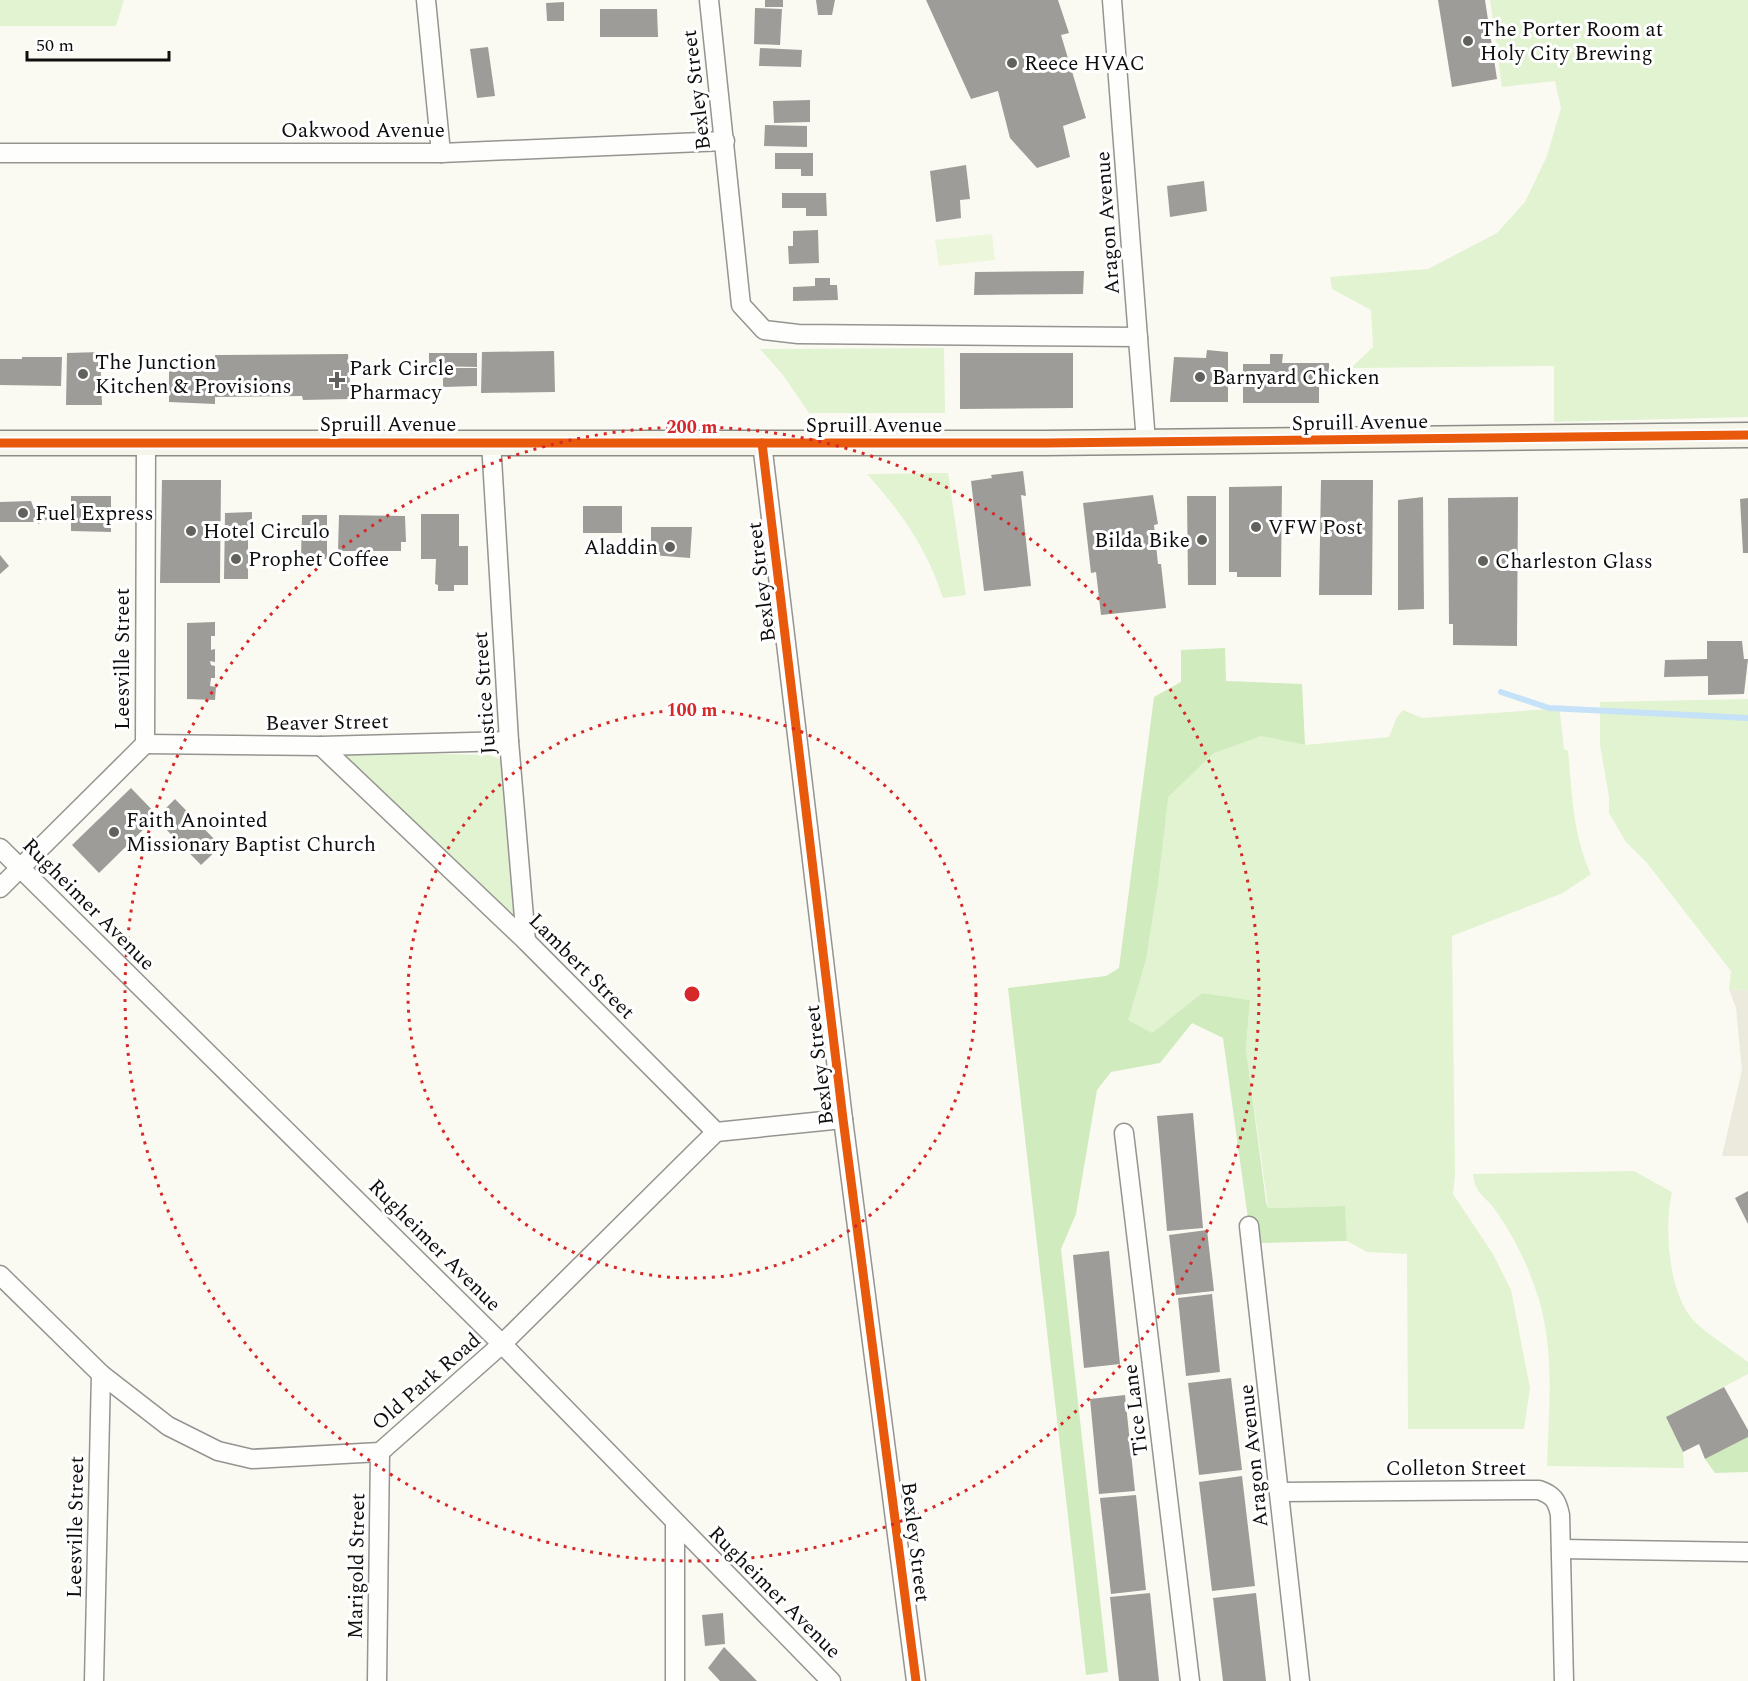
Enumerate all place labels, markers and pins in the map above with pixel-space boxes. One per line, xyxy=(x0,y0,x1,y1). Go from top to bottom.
place label: The Porter Room at Holy City Brewing xyxy=(1480,14,1663,70)
marker: The Porter Room at Holy City Brewing xyxy=(1461,34,1475,48)
place label: Reece HVAC xyxy=(1024,48,1145,80)
marker: Reece HVAC xyxy=(1005,56,1019,70)
place label: The Junction Kitchen & Provisions xyxy=(95,347,291,403)
place label: Park Circle Pharmacy xyxy=(349,353,454,409)
place label: Barnyard Chicken xyxy=(1212,362,1380,394)
marker: The Junction Kitchen & Provisions xyxy=(76,367,90,381)
marker: Barnyard Chicken xyxy=(1193,370,1207,384)
marker: Park Circle Pharmacy xyxy=(330,373,344,387)
place label: Fuel Express xyxy=(35,498,154,530)
marker: Fuel Express xyxy=(16,506,30,520)
place label: VFW Post xyxy=(1268,512,1363,544)
place label: Hotel Circulo xyxy=(203,516,330,548)
marker: VFW Post xyxy=(1249,520,1263,534)
marker: Hotel Circulo xyxy=(184,524,198,538)
place label: Bilda Bike xyxy=(1094,525,1190,557)
place label: Aladdin xyxy=(584,532,658,564)
marker: Bilda Bike xyxy=(1195,533,1209,547)
marker: Aladdin xyxy=(663,540,677,554)
place label: Prophet Coffee xyxy=(248,544,389,576)
place label: Charleston Glass xyxy=(1495,546,1653,578)
marker: Prophet Coffee xyxy=(229,552,243,566)
marker: Charleston Glass xyxy=(1476,554,1490,568)
place label: Faith Anointed Missionary Baptist Church xyxy=(126,805,376,861)
marker: Faith Anointed Missionary Baptist Church xyxy=(107,825,121,839)
centre of rings xyxy=(682,984,702,1004)

